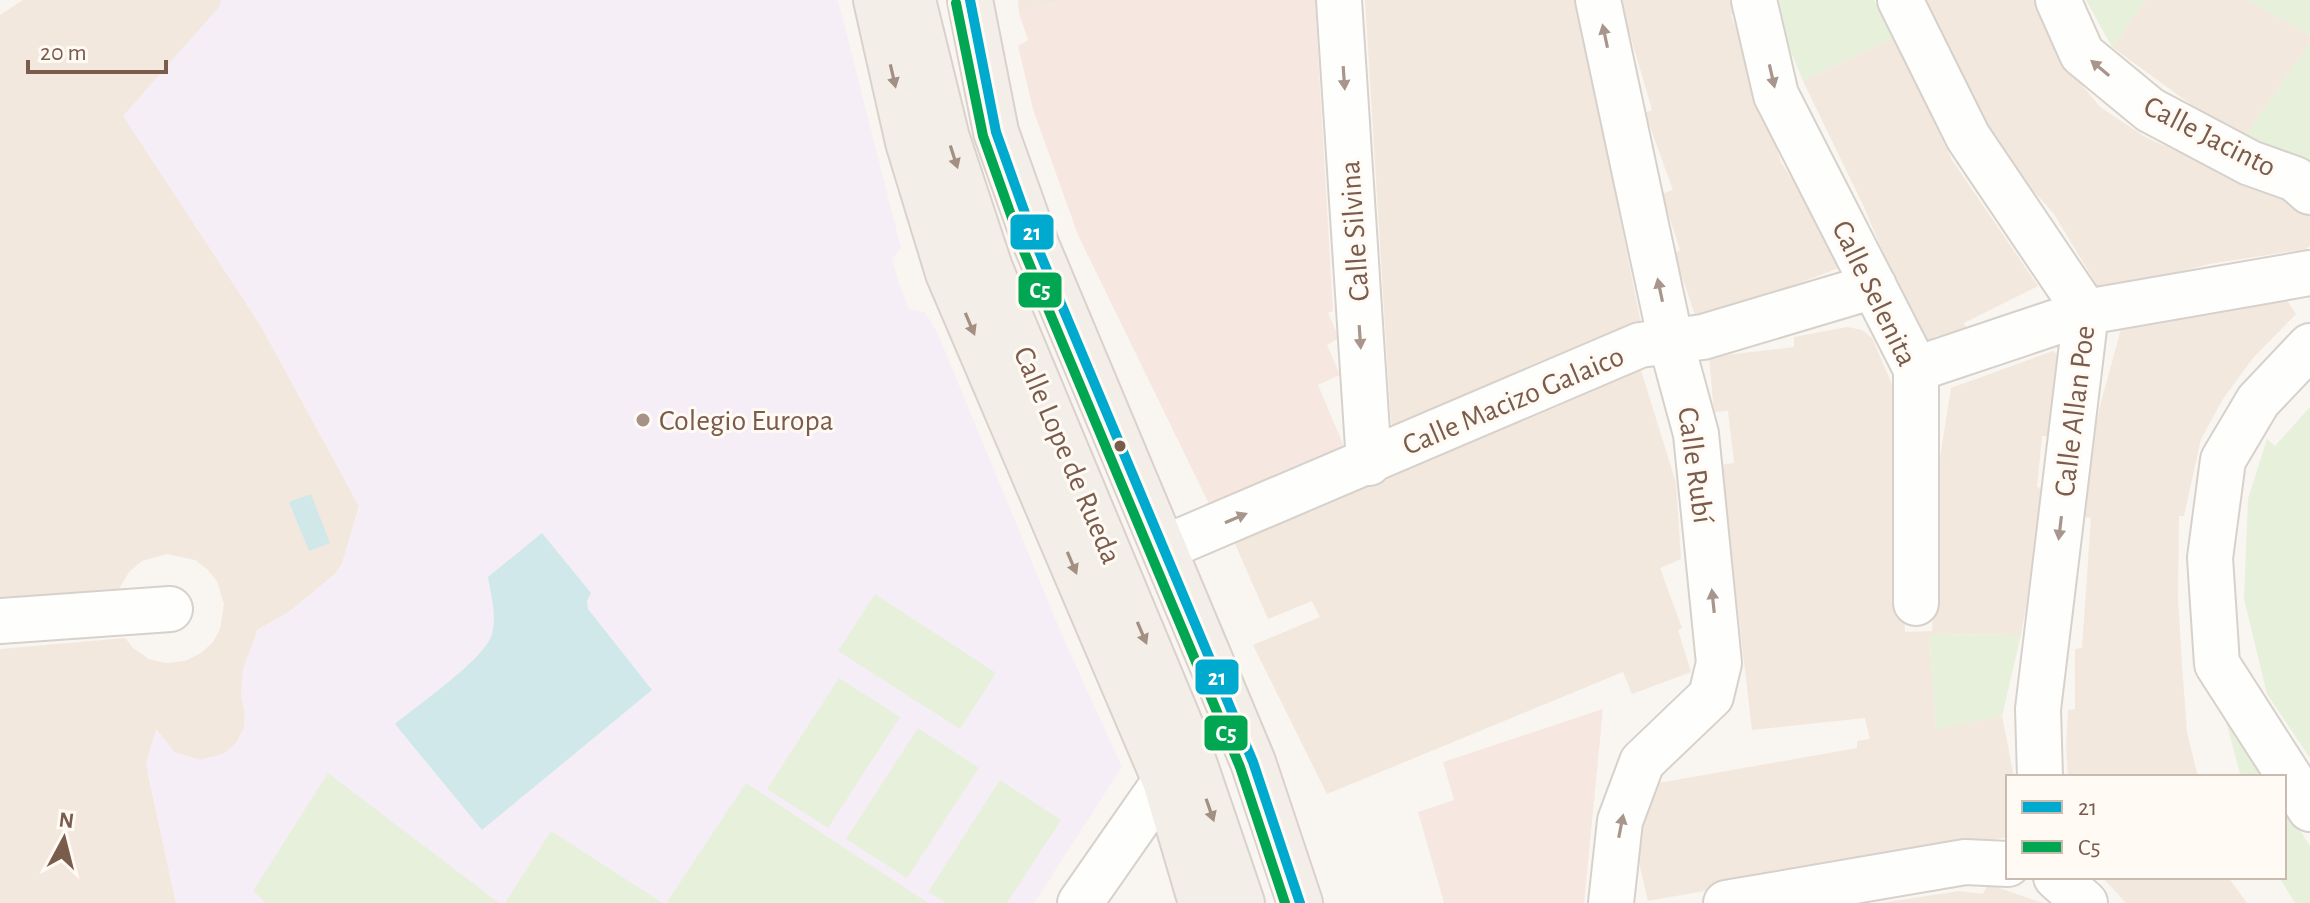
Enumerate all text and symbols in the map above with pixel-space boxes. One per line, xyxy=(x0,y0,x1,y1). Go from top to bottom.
one-way arrow xyxy=(1598,23,1611,48)
scale bar xyxy=(28,24,166,74)
text: 20 m xyxy=(40,41,87,65)
one-way arrow xyxy=(2090,60,2110,77)
one-way arrow xyxy=(887,64,900,89)
one-way arrow xyxy=(1766,64,1779,89)
one-way arrow xyxy=(1338,66,1351,91)
street label: Calle Jacinto xyxy=(2139,91,2280,183)
one-way arrow xyxy=(948,145,960,169)
street label: Calle Silvina xyxy=(1335,159,1375,302)
line badge: 21 xyxy=(1009,213,1055,251)
street label: Calle Selenita xyxy=(1826,216,1922,371)
text: 21 xyxy=(1023,222,1041,244)
line badge: C5 xyxy=(1017,271,1063,309)
one-way arrow xyxy=(1653,277,1666,302)
text: C5 xyxy=(1030,280,1050,302)
one-way arrow xyxy=(963,312,976,336)
street label: Calle Allan Poe xyxy=(2050,324,2100,498)
one-way arrow xyxy=(1354,325,1367,350)
street label: Calle Macizo Galaico xyxy=(1398,341,1628,461)
street label: Calle Lope de Rueda xyxy=(1008,342,1126,568)
street label: Calle Rubí xyxy=(1672,405,1718,526)
place label: Colegio Europa xyxy=(659,406,834,436)
marker: Colegio Europa xyxy=(634,411,652,429)
unlabelled marker xyxy=(1112,438,1128,454)
one-way arrow xyxy=(1224,511,1248,524)
one-way arrow xyxy=(2053,516,2066,541)
one-way arrow xyxy=(1065,551,1078,575)
one-way arrow xyxy=(1706,588,1719,613)
one-way arrow xyxy=(1135,621,1148,645)
line badge: 21 xyxy=(1194,658,1240,696)
text: 21 xyxy=(1208,667,1226,689)
line badge: C5 xyxy=(1203,714,1249,752)
text: C5 xyxy=(1216,723,1236,745)
legend xyxy=(2006,775,2286,879)
text: 21 xyxy=(2078,796,2097,820)
one-way arrow xyxy=(1205,798,1217,822)
north arrow xyxy=(24,799,104,879)
text: N xyxy=(57,808,75,832)
one-way arrow xyxy=(1615,813,1627,838)
text: C5 xyxy=(2078,836,2101,860)

